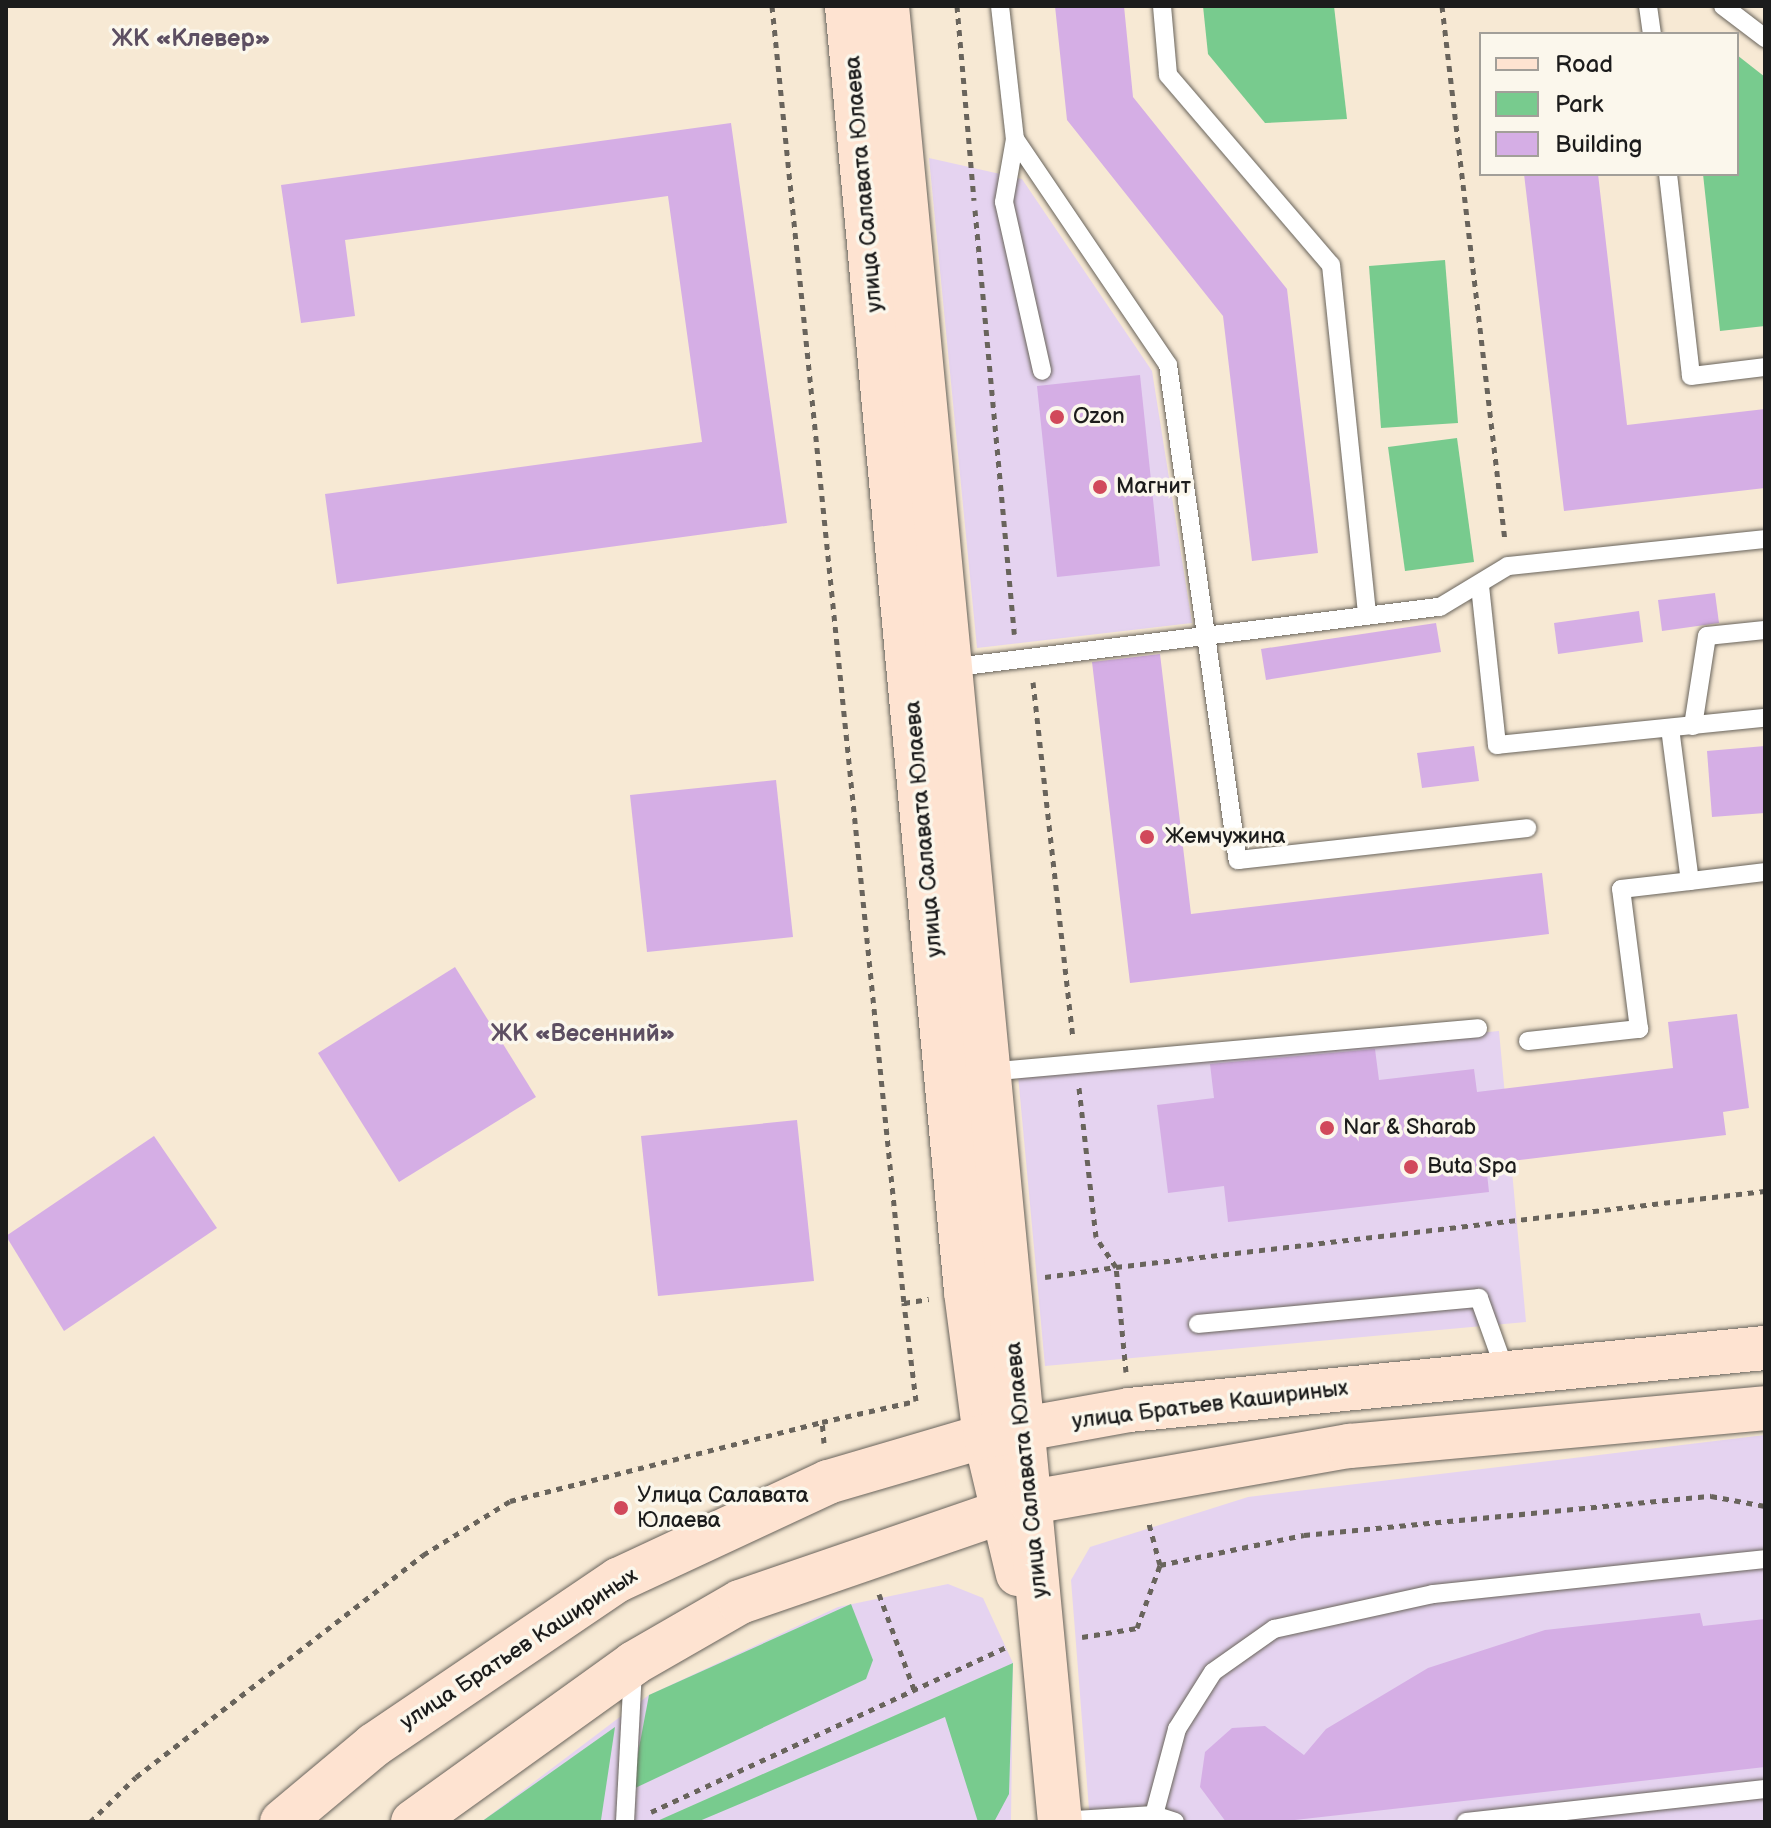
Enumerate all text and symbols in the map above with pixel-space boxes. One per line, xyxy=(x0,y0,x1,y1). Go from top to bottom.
district label: ЖК «Клевер» xyxy=(112,25,270,53)
legend xyxy=(1479,32,1739,176)
text: Road xyxy=(1555,50,1613,79)
street label: улица Салавата Юлаева xyxy=(840,55,888,313)
text: Park xyxy=(1555,90,1603,119)
text: Building xyxy=(1555,130,1642,159)
place label: Ozon xyxy=(1073,404,1125,430)
marker: Ozon xyxy=(1048,408,1066,426)
place label: Магнит xyxy=(1116,474,1191,500)
marker: Магнит xyxy=(1091,478,1109,496)
street label: улица Салавата Юлаева xyxy=(900,700,948,958)
place label: Жемчужина xyxy=(1165,824,1286,850)
marker: Жемчужина xyxy=(1136,826,1158,848)
district label: ЖК «Весенний» xyxy=(491,1020,675,1048)
place label: Nar & Sharab xyxy=(1343,1115,1477,1141)
marker: Nar & Sharab xyxy=(1318,1119,1336,1137)
place label: Buta Spa xyxy=(1427,1154,1517,1180)
marker: Buta Spa xyxy=(1402,1158,1420,1176)
street label: улица Салавата Юлаева xyxy=(1000,1341,1054,1599)
street label: улица Братьев Кашириных xyxy=(1071,1375,1349,1435)
place label: Улица Салавата Юлаева xyxy=(637,1482,809,1534)
marker: Улица Салавата Юлаева xyxy=(612,1499,630,1517)
street label: улица Братьев Кашириных xyxy=(395,1562,643,1736)

